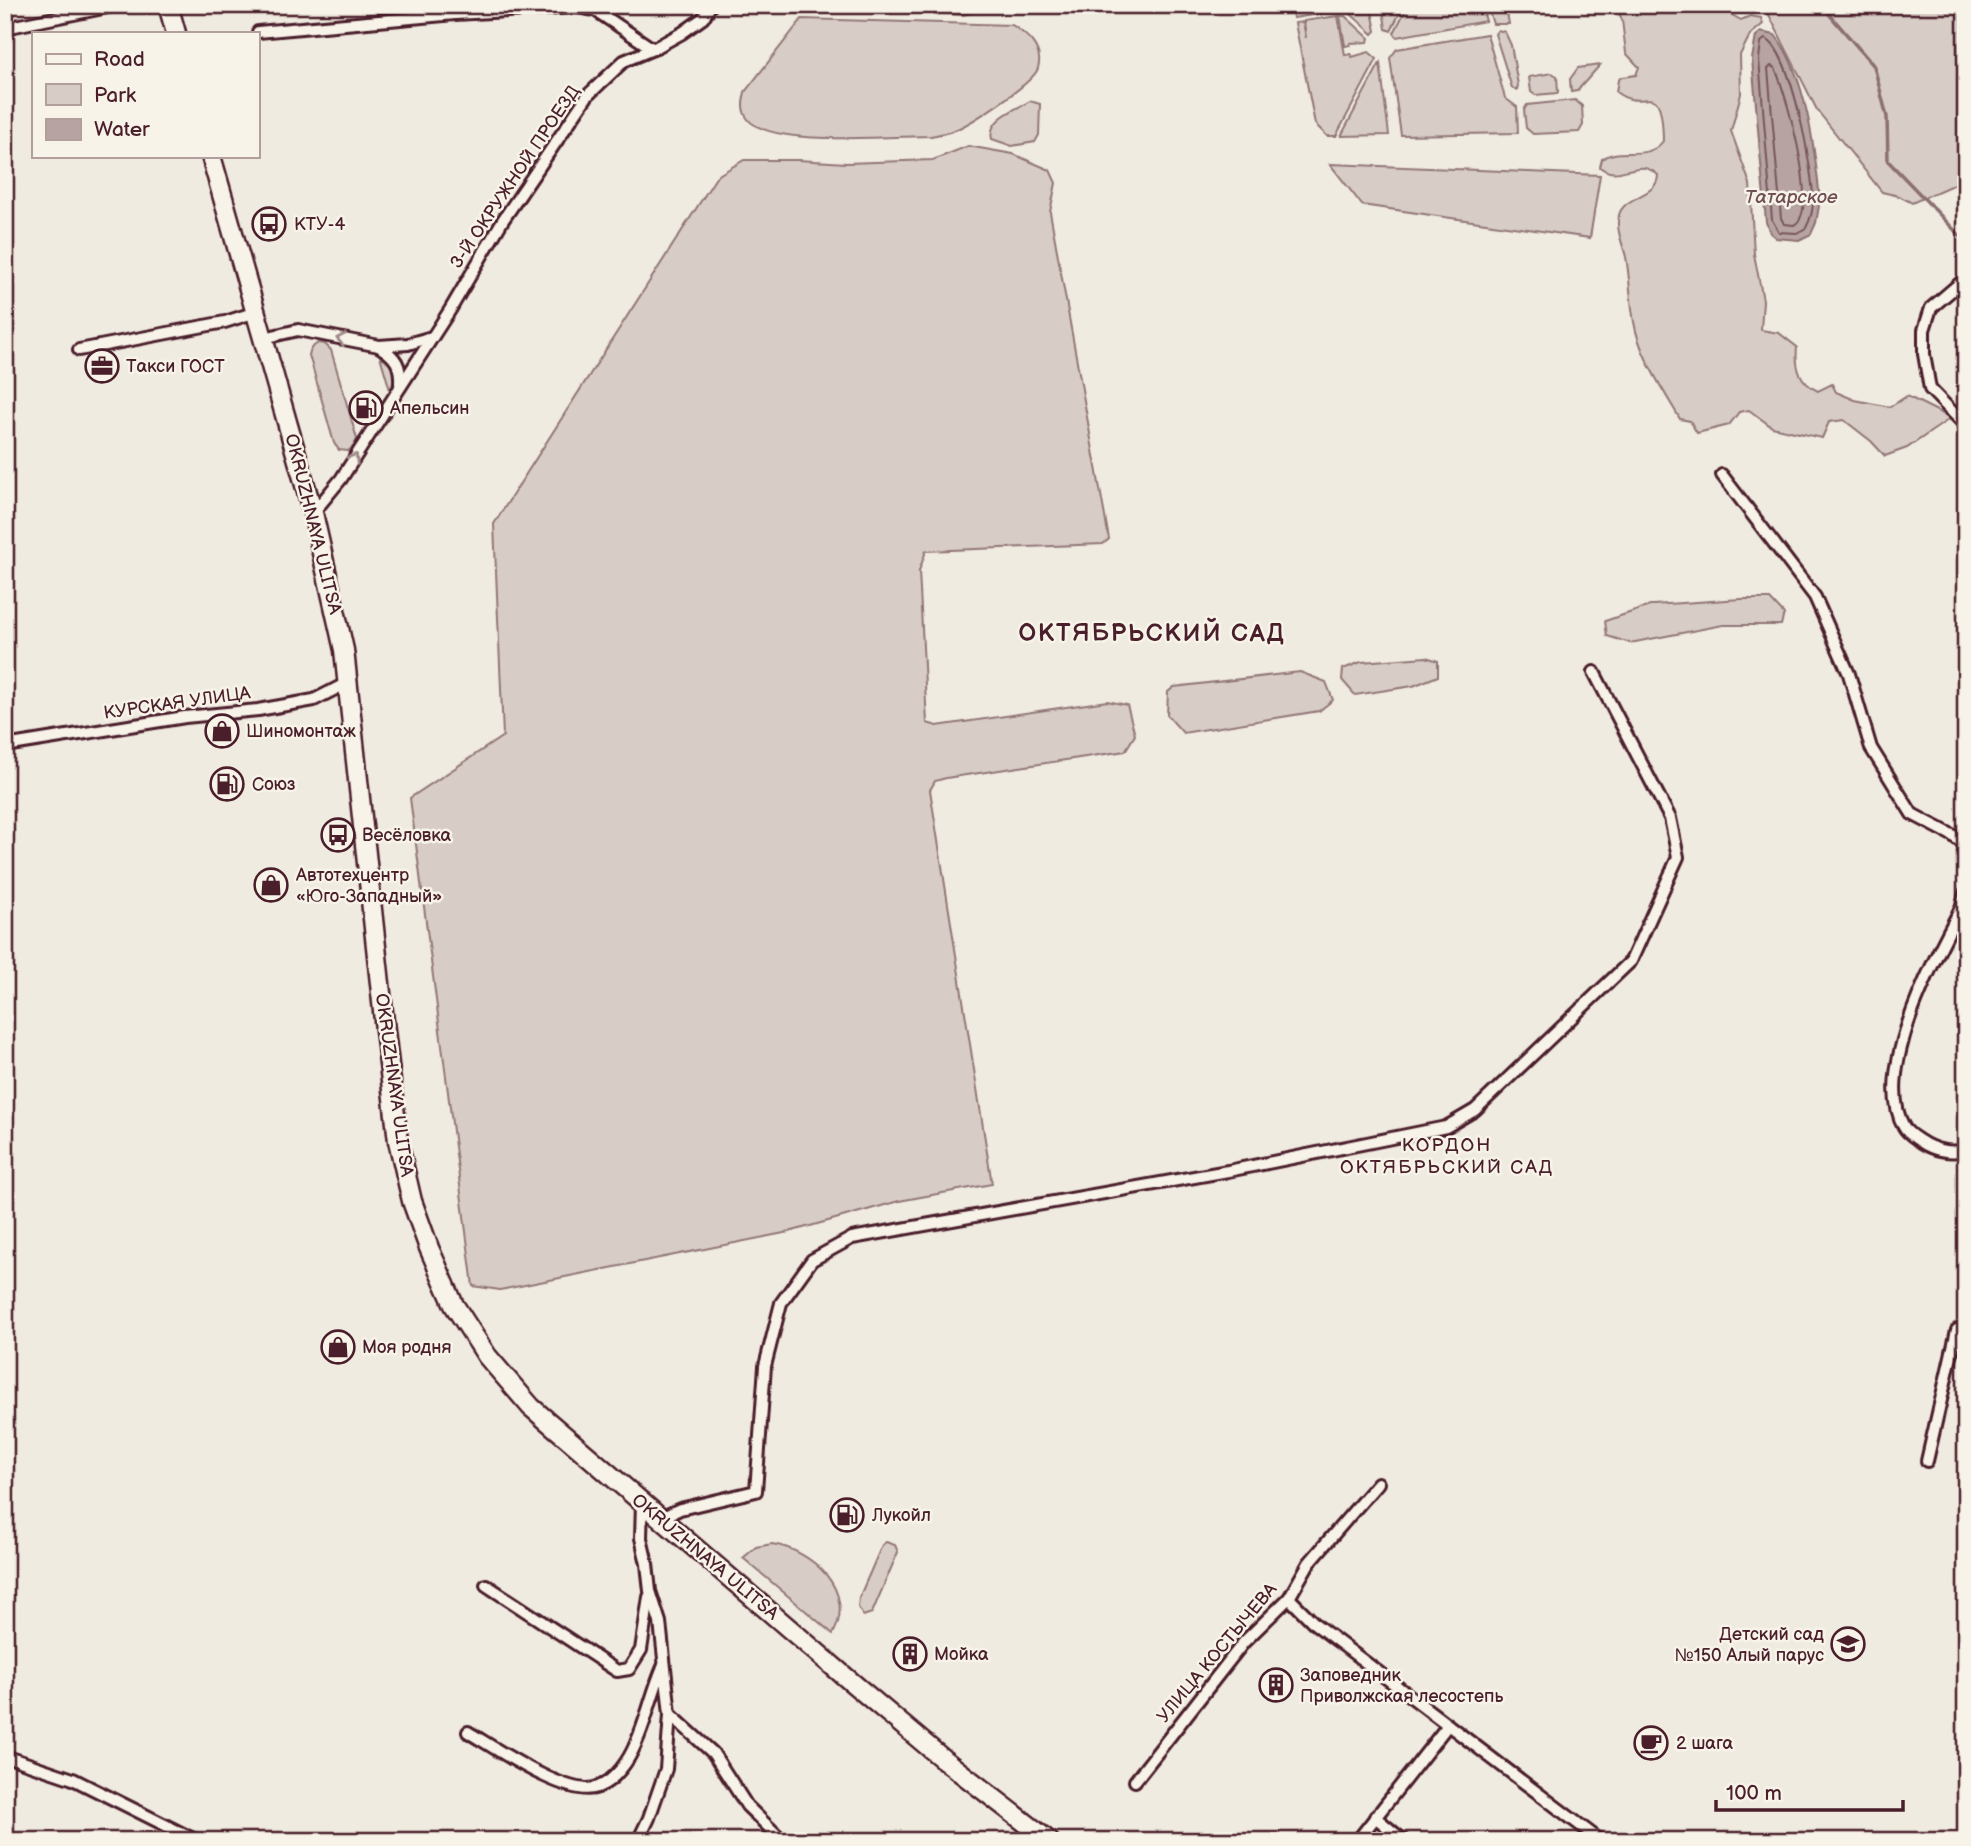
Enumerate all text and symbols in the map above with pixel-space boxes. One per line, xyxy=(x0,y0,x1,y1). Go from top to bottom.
legend xyxy=(32,32,259,158)
text: Road xyxy=(94,47,145,72)
street label: 3-Й ОКРУЖНОЙ ПРОЕЗД xyxy=(446,81,584,273)
text: Park xyxy=(94,83,137,108)
text: Water xyxy=(94,117,150,142)
water label: Татарское xyxy=(1744,186,1838,209)
bus stop icon: КТУ-4 xyxy=(250,205,288,243)
place label: КТУ-4 xyxy=(294,214,345,235)
one-way arrow xyxy=(335,332,347,347)
office icon: Такси ГОСТ xyxy=(83,347,121,385)
place label: Такси ГОСТ xyxy=(126,356,225,377)
fuel station icon: Апельсин xyxy=(347,389,385,427)
place label: Апельсин xyxy=(389,398,470,419)
street label: OKRUZHNAYA ULITSA xyxy=(280,432,346,616)
one-way arrow xyxy=(346,453,359,466)
district label: ОКТЯБРЬСКИЙ САД xyxy=(1018,617,1286,648)
street label: КУРСКАЯ УЛИЦА xyxy=(102,682,252,724)
shop icon: Шиномонтаж xyxy=(203,712,241,750)
place label: Шиномонтаж xyxy=(246,721,356,742)
fuel station icon: Союз xyxy=(208,765,246,803)
place label: Союз xyxy=(252,774,296,795)
bus stop icon: Весёловка xyxy=(319,816,357,854)
place label: Весёловка xyxy=(362,825,451,846)
place label: Автотехцентр «Юго-Западный» xyxy=(295,865,442,907)
shop icon: Автотехцентр «Юго-Западный» xyxy=(252,866,290,904)
street label: OKRUZHNAYA ULITSA xyxy=(371,992,417,1178)
district label: КОРДОН ОКТЯБРЬСКИЙ САД xyxy=(1340,1134,1554,1179)
shop icon: Моя родня xyxy=(319,1328,357,1366)
place label: Моя родня xyxy=(362,1337,451,1358)
street label: OKRUZHNAYA ULITSA xyxy=(627,1490,783,1624)
fuel station icon: Лукойл xyxy=(828,1496,866,1534)
place label: Лукойл xyxy=(871,1505,931,1526)
street label: УЛИЦА КОСТЫЧЕВА xyxy=(1153,1579,1281,1727)
place label: Детский сад №150 Алый парус xyxy=(1674,1624,1824,1666)
school or university icon: Детский сад №150 Алый парус xyxy=(1829,1625,1867,1663)
building icon: Мойка xyxy=(891,1635,929,1673)
place label: Мойка xyxy=(934,1644,989,1665)
place label: Заповедник Приволжская лесостепь xyxy=(1300,1665,1503,1707)
building icon: Заповедник Приволжская лесостепь xyxy=(1257,1666,1295,1704)
cafe icon: 2 шага xyxy=(1632,1724,1670,1762)
place label: 2 шага xyxy=(1676,1733,1734,1754)
scale bar xyxy=(1716,1769,1903,1813)
text: 100 m xyxy=(1726,1781,1782,1806)

